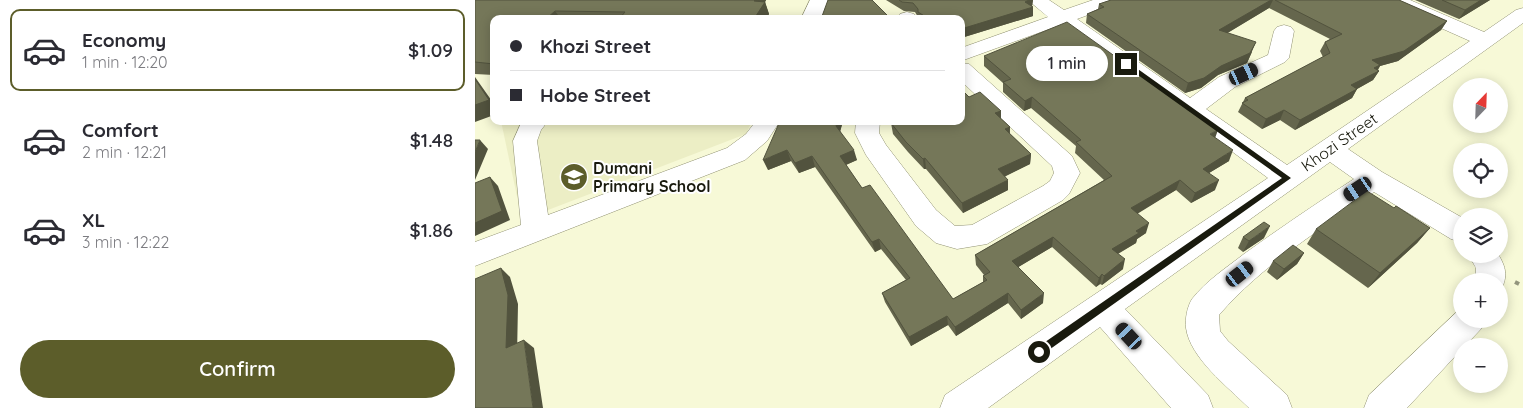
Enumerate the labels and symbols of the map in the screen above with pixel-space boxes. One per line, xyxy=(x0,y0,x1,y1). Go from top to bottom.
callout: 1 min xyxy=(1026,46,1109,82)
route end xyxy=(1115,53,1137,75)
car xyxy=(1227,61,1260,87)
north arrow xyxy=(1453,78,1507,132)
street label: Khozi Street xyxy=(1297,108,1381,176)
place label: Dumani Primary School xyxy=(593,158,711,196)
school or university icon: Dumani Primary School xyxy=(559,162,589,192)
car xyxy=(1341,174,1374,204)
car xyxy=(1223,259,1256,289)
car xyxy=(1113,320,1144,352)
route start xyxy=(1028,341,1050,363)

